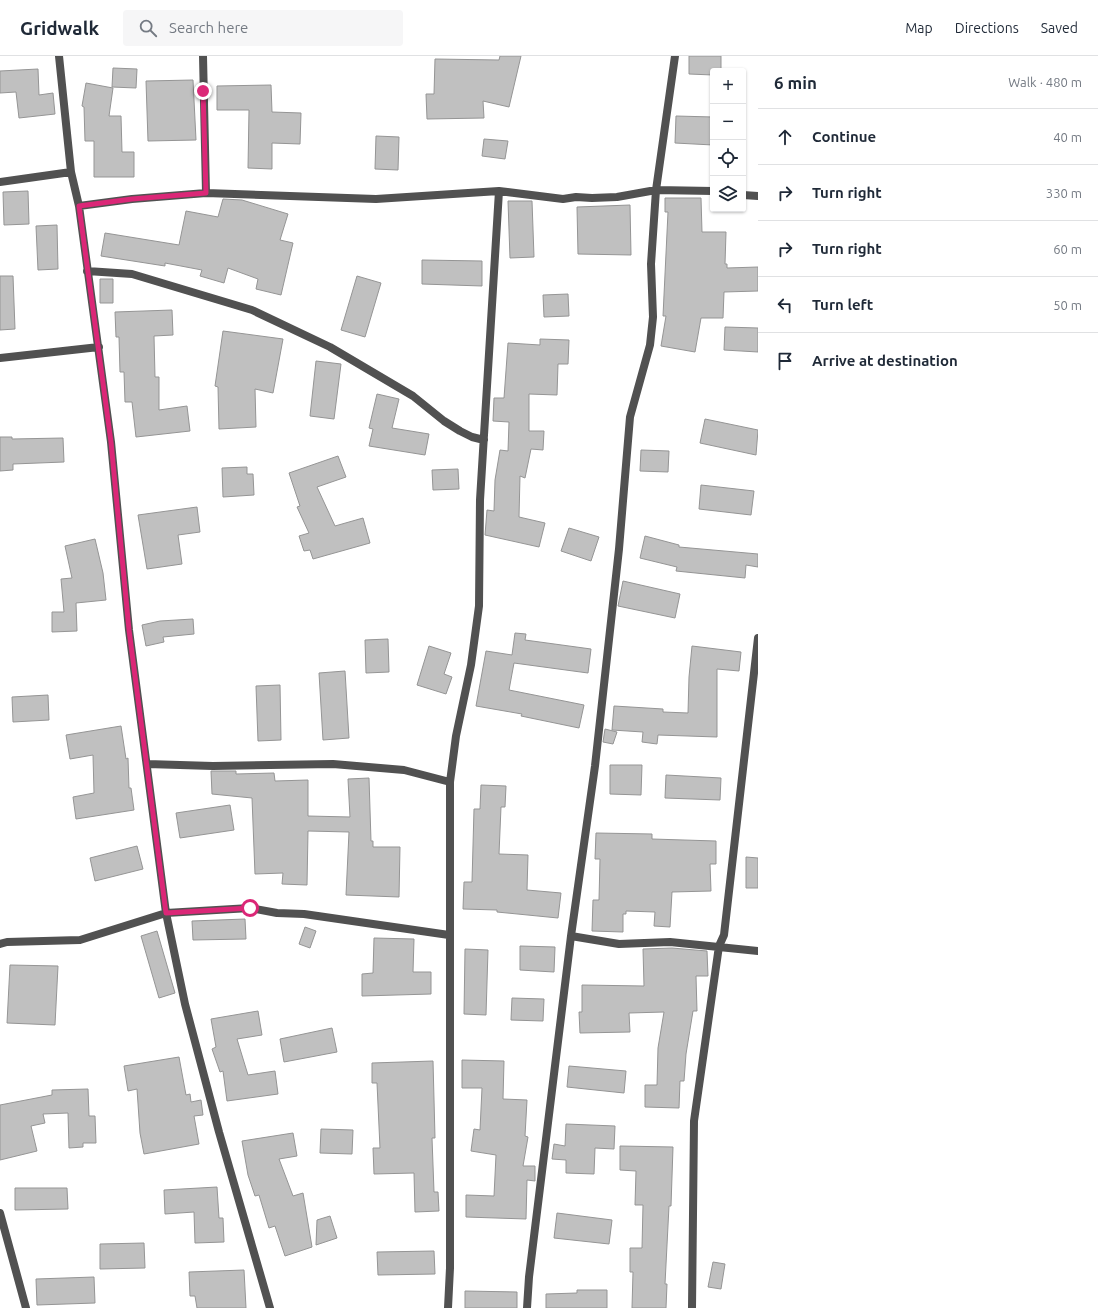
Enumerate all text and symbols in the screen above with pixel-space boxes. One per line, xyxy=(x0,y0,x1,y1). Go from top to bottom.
search box xyxy=(123,10,403,46)
text: Gridwalk xyxy=(20,17,99,39)
icon: search xyxy=(137,17,159,39)
text: Search here xyxy=(169,19,248,36)
text: Map xyxy=(905,20,933,36)
text: Directions xyxy=(955,20,1019,36)
text: Saved xyxy=(1041,20,1078,36)
map controls xyxy=(710,68,746,212)
button: + xyxy=(710,68,746,104)
text: 6 min xyxy=(774,73,817,92)
text: Walk · 480 m xyxy=(1008,75,1082,89)
route end xyxy=(194,82,212,100)
button: − xyxy=(710,104,746,140)
icon: ahead xyxy=(774,126,796,148)
text: Continue xyxy=(812,128,876,145)
text: 40 m xyxy=(1053,130,1082,144)
button: locate xyxy=(710,140,746,176)
button: layers xyxy=(710,176,746,212)
icon: right xyxy=(774,182,796,204)
text: Turn right xyxy=(812,184,882,201)
text: 330 m xyxy=(1046,186,1082,200)
icon: right xyxy=(774,238,796,260)
text: Turn right xyxy=(812,240,882,257)
text: 60 m xyxy=(1053,242,1082,256)
icon: left xyxy=(774,294,796,316)
text: Turn left xyxy=(812,296,873,313)
text: 50 m xyxy=(1053,298,1082,312)
icon: arrive xyxy=(774,350,796,372)
text: Arrive at destination xyxy=(812,352,958,369)
route start xyxy=(241,899,259,917)

